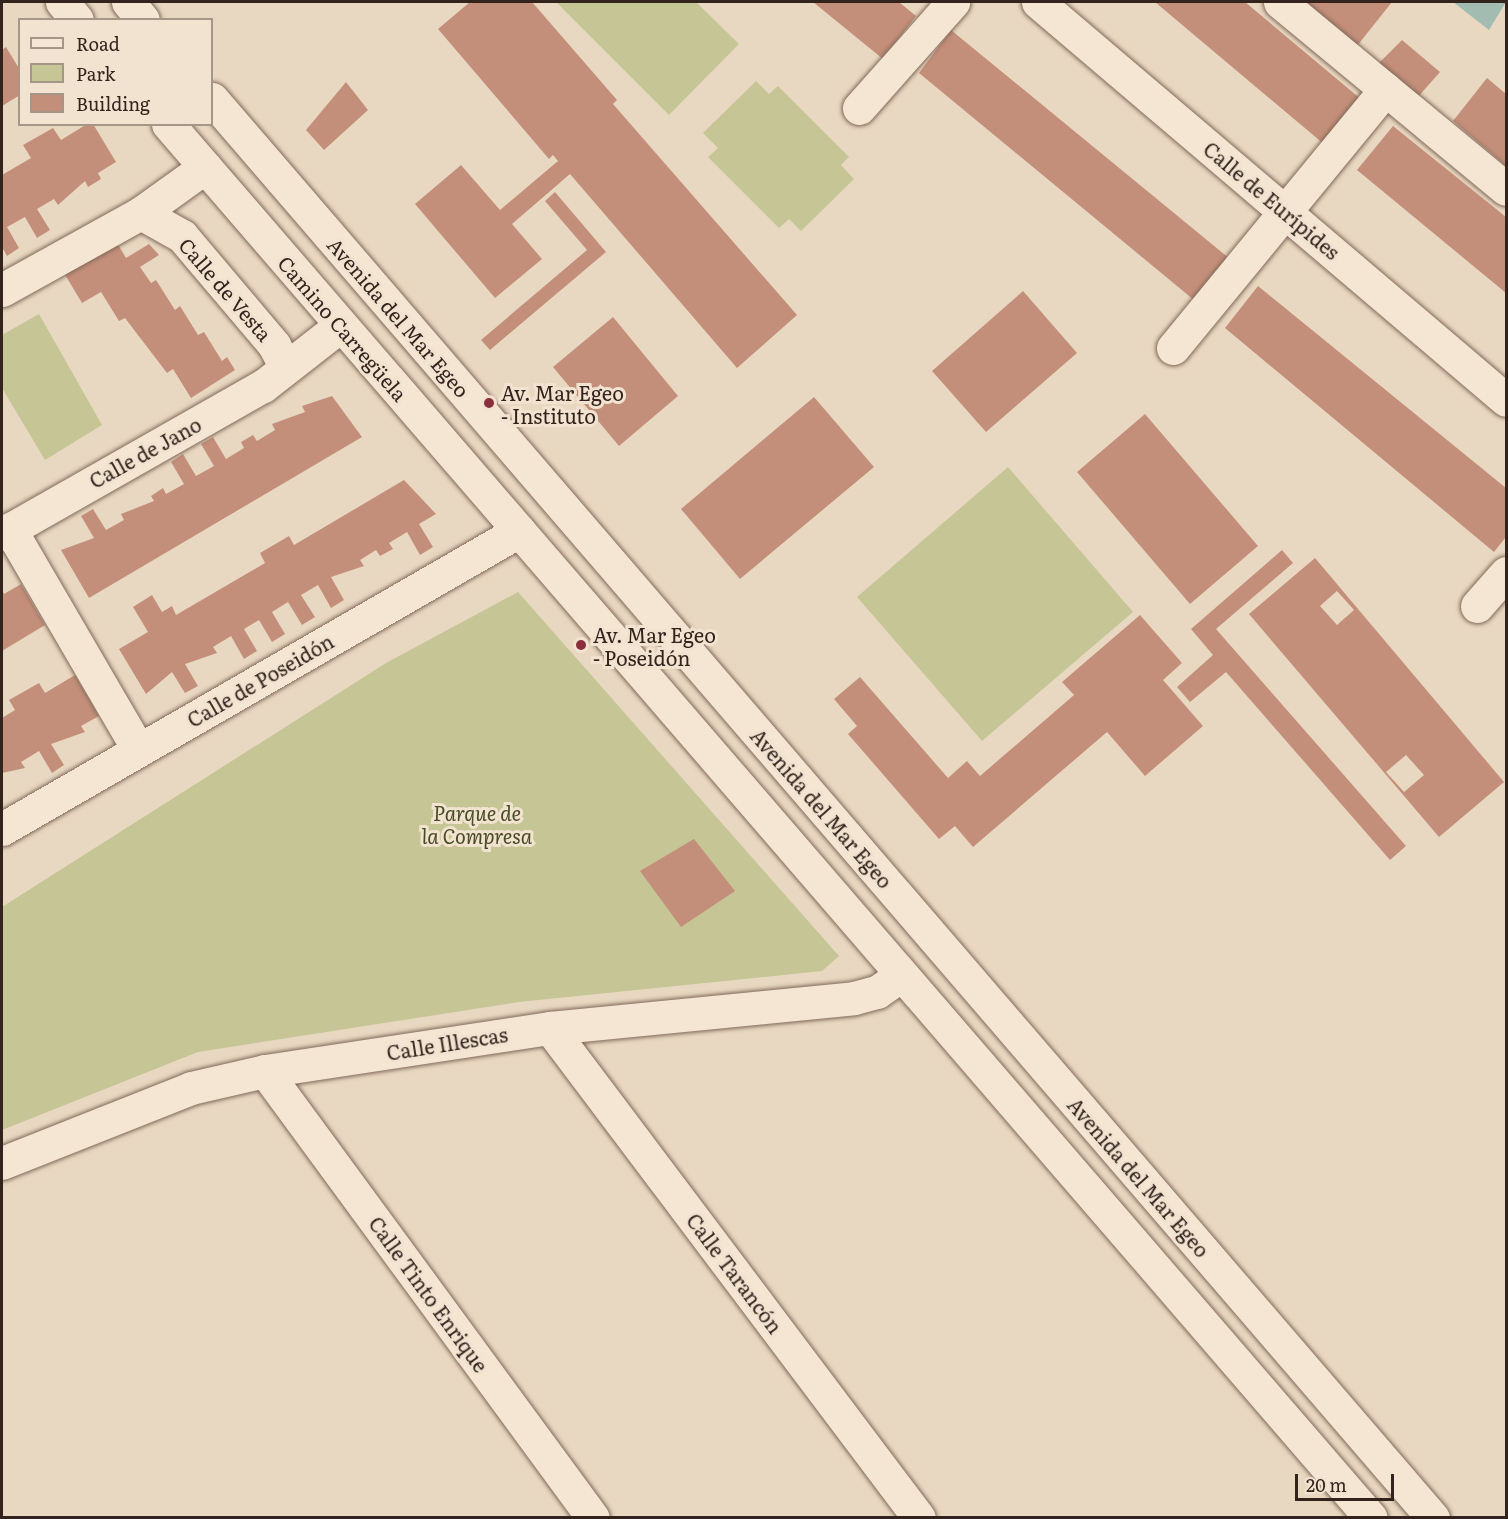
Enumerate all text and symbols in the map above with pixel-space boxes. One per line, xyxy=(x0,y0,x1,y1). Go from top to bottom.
legend xyxy=(18,18,213,126)
text: Road xyxy=(76,30,120,57)
text: Park xyxy=(76,60,115,87)
text: Building xyxy=(76,90,150,117)
street label: Calle de Eurípides xyxy=(1199,136,1345,264)
street label: Calle de Vesta xyxy=(175,232,277,346)
street label: Avenida del Mar Egeo xyxy=(323,232,475,402)
street label: Camino Carregüela xyxy=(274,251,412,405)
place label: Av. Mar Egeo - Instituto xyxy=(501,380,624,427)
marker: Av. Mar Egeo - Instituto xyxy=(482,396,496,410)
street label: Calle de Jano xyxy=(85,411,205,493)
place label: Av. Mar Egeo - Poseidón xyxy=(593,622,716,669)
street label: Calle de Poseidón xyxy=(183,628,337,732)
marker: Av. Mar Egeo - Poseidón xyxy=(574,638,588,652)
street label: Avenida del Mar Egeo xyxy=(746,723,898,893)
park label: Parque de la Compresa xyxy=(422,800,532,847)
street label: Calle Illescas xyxy=(385,1022,509,1064)
street label: Avenida del Mar Egeo xyxy=(1063,1092,1215,1262)
street label: Calle Tarancón xyxy=(682,1208,788,1338)
street label: Calle Tinto Enrique xyxy=(364,1212,494,1376)
scale bar xyxy=(1298,1462,1397,1500)
text: 20 m xyxy=(1306,1471,1347,1498)

